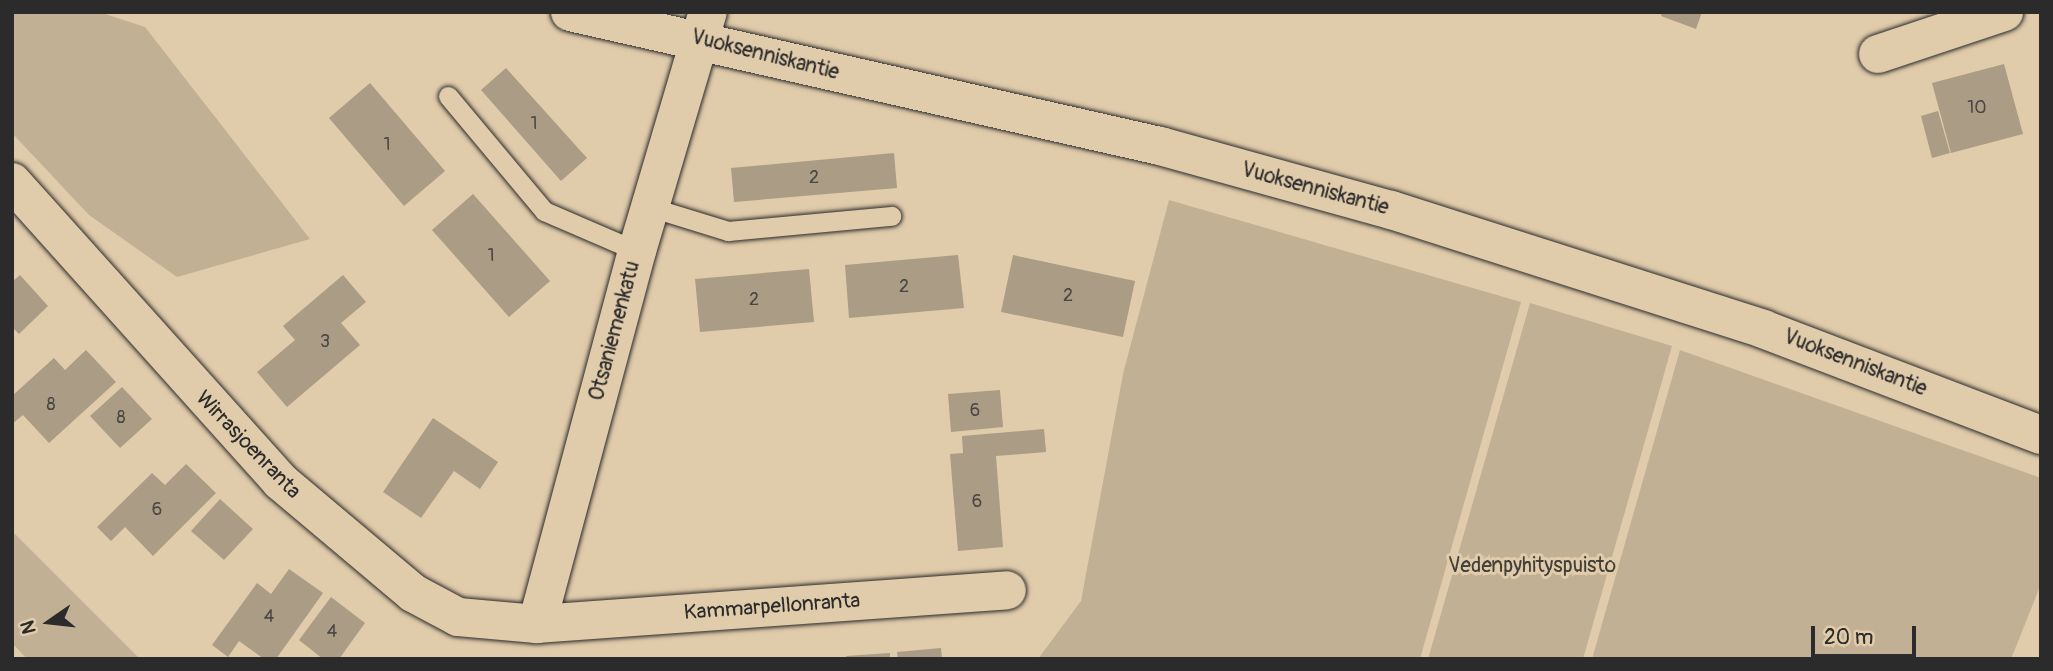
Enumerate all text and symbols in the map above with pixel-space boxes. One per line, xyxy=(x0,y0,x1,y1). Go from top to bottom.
street label: Vuoksenniskantie xyxy=(688,24,842,86)
house number: 10 xyxy=(1967,97,1987,119)
house number: 1 xyxy=(530,113,538,135)
house number: 1 xyxy=(383,134,391,156)
street label: Vuoksenniskantie xyxy=(1239,157,1391,221)
house number: 2 xyxy=(809,167,819,189)
house number: 1 xyxy=(487,245,495,267)
street label: Otsaniemenkatu xyxy=(584,258,646,404)
house number: 2 xyxy=(899,276,909,298)
house number: 2 xyxy=(1063,285,1073,307)
house number: 2 xyxy=(749,289,759,311)
street label: Vuoksenniskantie xyxy=(1780,324,1930,402)
house number: 3 xyxy=(320,331,330,353)
street label: Wirrasjoenranta xyxy=(190,386,306,504)
house number: 8 xyxy=(46,394,56,416)
house number: 6 xyxy=(970,400,980,422)
house number: 8 xyxy=(116,407,126,429)
house number: 6 xyxy=(972,491,982,513)
house number: 6 xyxy=(152,499,162,521)
park label: Vedenpyhityspuisto xyxy=(1448,553,1616,579)
north arrow xyxy=(14,587,84,657)
street label: Kammarpellonranta xyxy=(683,588,861,626)
house number: 4 xyxy=(264,606,274,628)
scale bar xyxy=(1815,612,1920,656)
text: N xyxy=(15,618,42,636)
house number: 4 xyxy=(327,621,337,643)
text: 20 m xyxy=(1824,624,1873,651)

